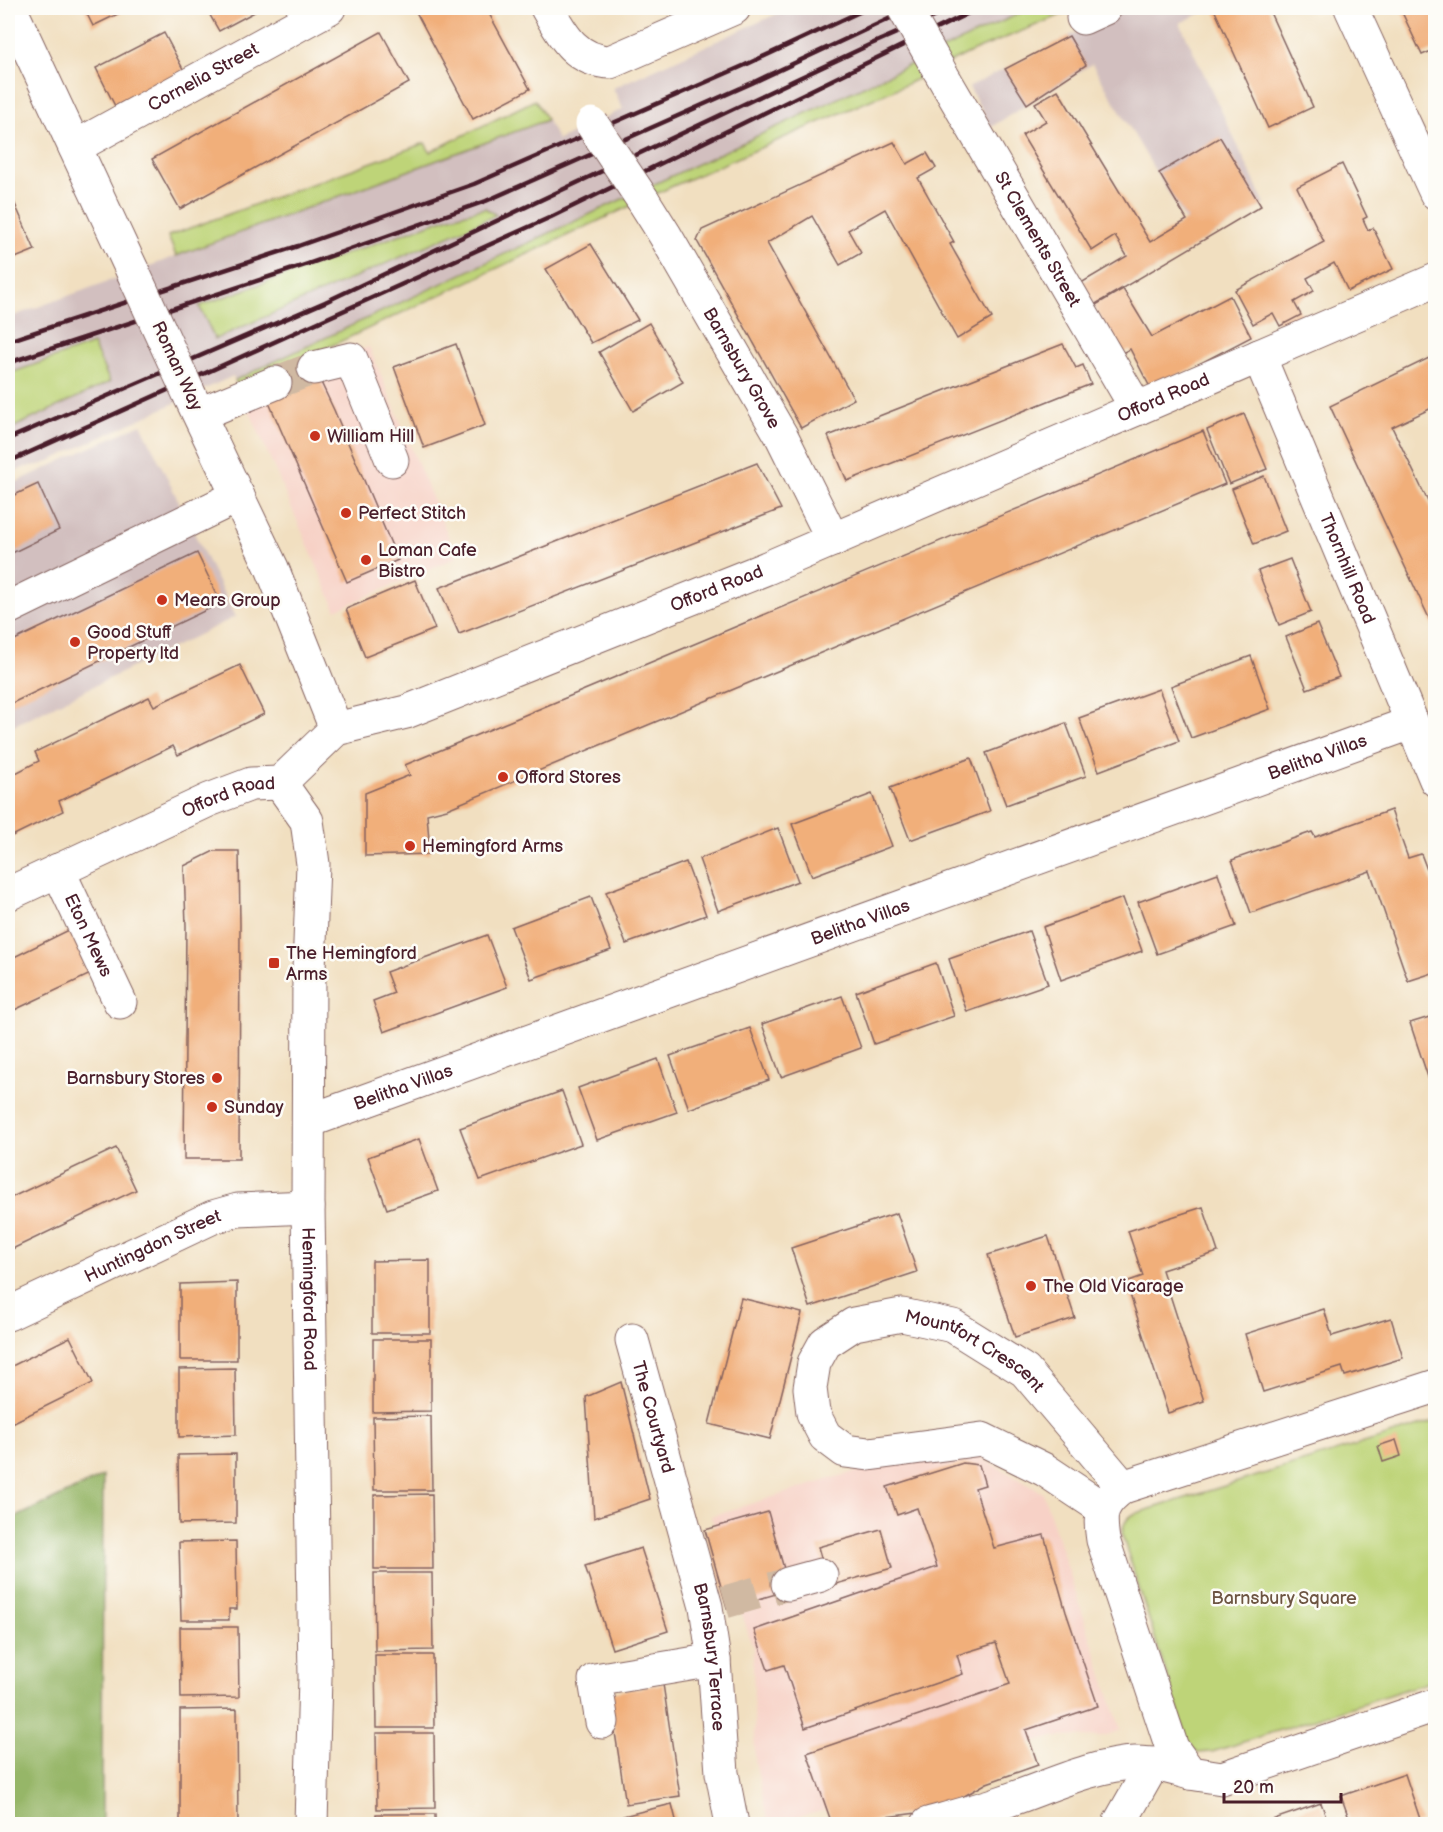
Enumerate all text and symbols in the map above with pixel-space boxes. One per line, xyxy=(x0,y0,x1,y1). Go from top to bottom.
street label: Cornelia Street xyxy=(144,38,262,116)
street label: St Clements Street xyxy=(990,168,1086,311)
street label: Barnsbury Grove xyxy=(699,304,785,432)
street label: Roman Way xyxy=(147,318,207,415)
street label: Offord Road xyxy=(1114,368,1213,426)
place label: William Hill xyxy=(327,426,414,447)
marker: William Hill xyxy=(308,429,322,443)
place label: Perfect Stitch xyxy=(358,503,466,524)
marker: Perfect Stitch xyxy=(339,506,353,520)
street label: Thornhill Road xyxy=(1315,510,1380,627)
place label: Loman Cafe Bistro xyxy=(378,540,477,582)
marker: Loman Cafe Bistro xyxy=(359,553,373,567)
street label: Offord Road xyxy=(667,560,766,616)
place label: Mears Group xyxy=(174,590,281,611)
marker: Mears Group xyxy=(155,593,169,607)
place label: Good Stuff Property ltd xyxy=(87,622,179,664)
marker: Good Stuff Property ltd xyxy=(68,635,82,649)
street label: Belitha Villas xyxy=(1265,729,1370,784)
place label: Offord Stores xyxy=(515,767,621,788)
marker: Offord Stores xyxy=(496,770,510,784)
street label: Offord Road xyxy=(178,773,275,822)
place label: Hemingford Arms xyxy=(422,836,563,857)
marker: Hemingford Arms xyxy=(403,839,417,853)
street label: Eton Mews xyxy=(60,890,117,980)
street label: Belitha Villas xyxy=(808,894,913,949)
place label: The Hemingford Arms xyxy=(286,943,417,985)
marker: The Hemingford Arms xyxy=(267,956,281,970)
street label: Belitha Villas xyxy=(351,1060,455,1115)
place label: Barnsbury Stores xyxy=(66,1068,205,1089)
marker: Barnsbury Stores xyxy=(210,1071,224,1085)
place label: Sunday xyxy=(224,1097,285,1118)
marker: Sunday xyxy=(205,1100,219,1114)
street label: Huntingdon Street xyxy=(81,1205,223,1287)
street label: Hemingford Road xyxy=(298,1227,321,1371)
place label: The Old Vicarage xyxy=(1043,1276,1184,1297)
marker: The Old Vicarage xyxy=(1024,1279,1038,1293)
street label: Mountfort Crescent xyxy=(903,1305,1049,1397)
street label: The Courtyard xyxy=(628,1359,679,1475)
street label: Barnsbury Terrace xyxy=(689,1580,730,1732)
park label: Barnsbury Square xyxy=(1211,1588,1357,1609)
scale bar xyxy=(1224,1766,1341,1804)
text: 20 m xyxy=(1233,1777,1274,1798)

